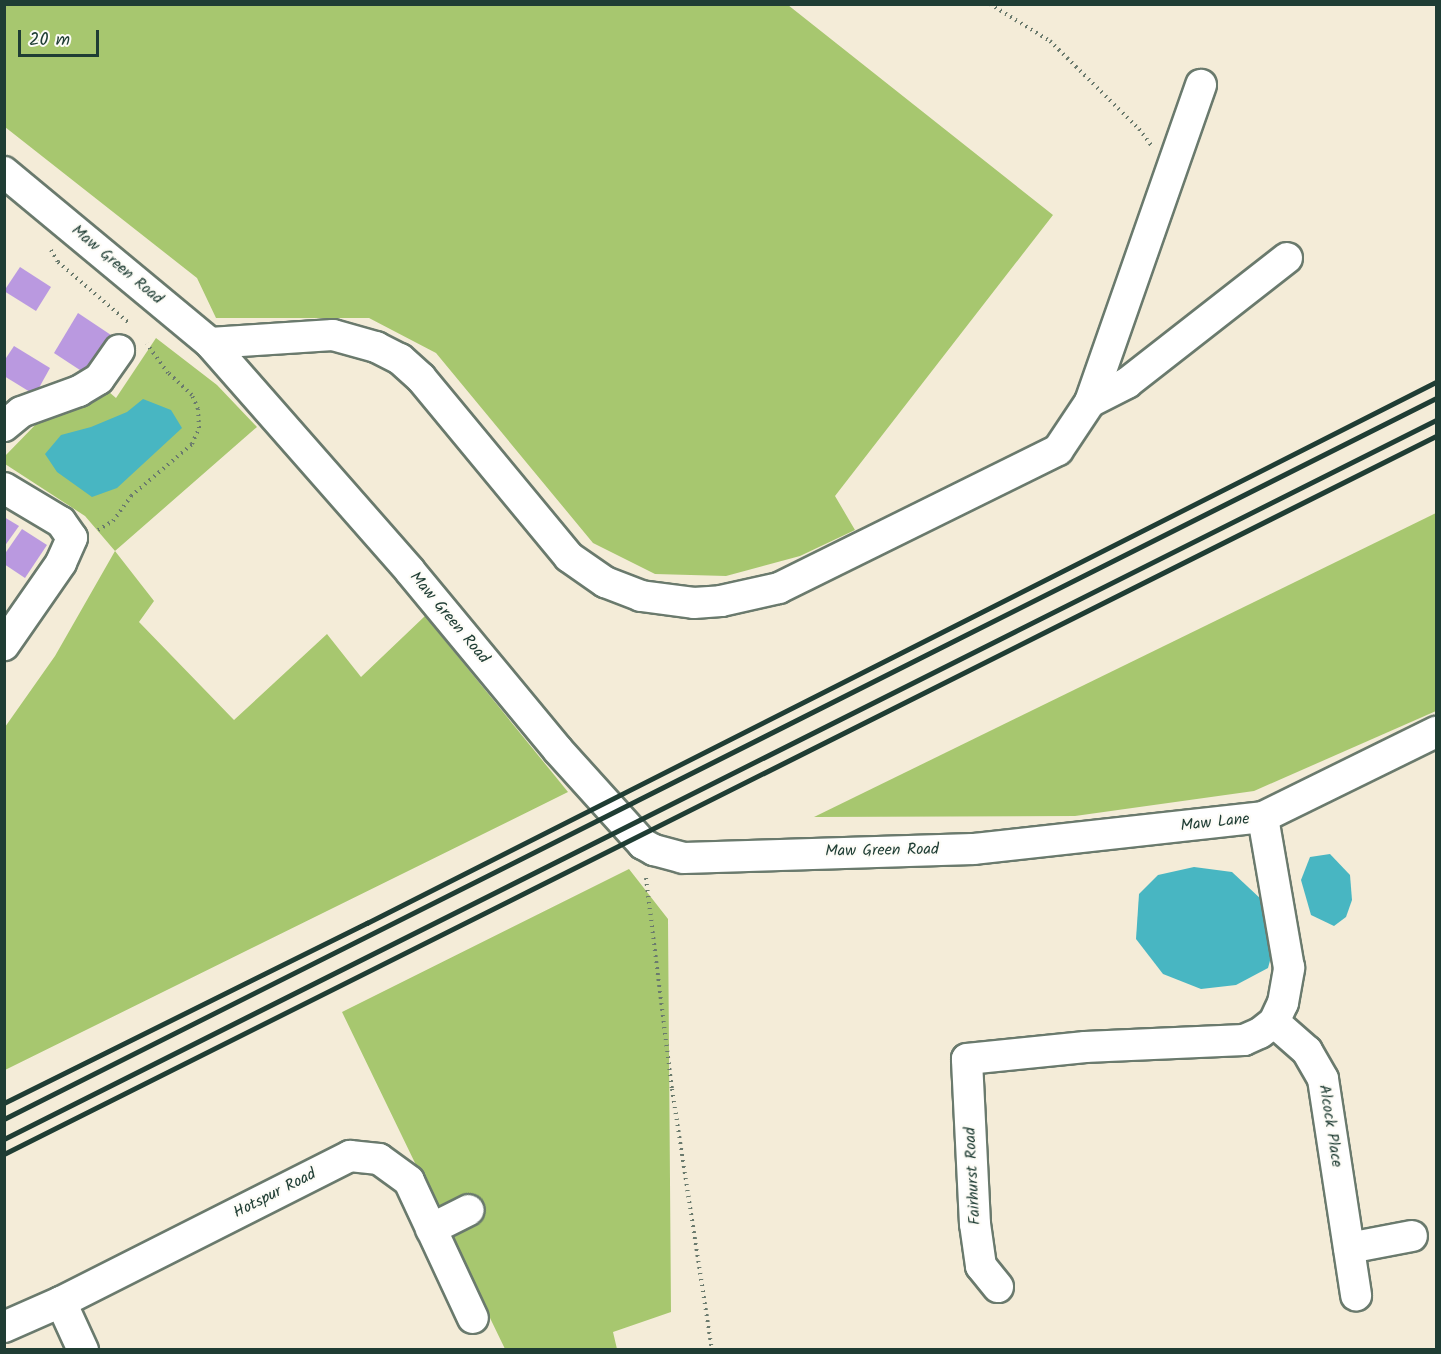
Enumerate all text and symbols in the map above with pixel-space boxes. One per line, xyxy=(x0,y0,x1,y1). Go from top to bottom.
scale bar xyxy=(21,18,102,56)
text: 20 m xyxy=(29,26,70,55)
street label: Maw Green Road xyxy=(67,221,167,309)
street label: Maw Green Road xyxy=(405,568,493,668)
street label: Maw Lane xyxy=(1180,810,1250,836)
street label: Maw Green Road xyxy=(825,840,939,862)
street label: Alcock Place xyxy=(1314,1083,1346,1169)
street label: Fairhurst Road xyxy=(961,1127,985,1225)
street label: Hotspur Road xyxy=(230,1165,320,1223)

